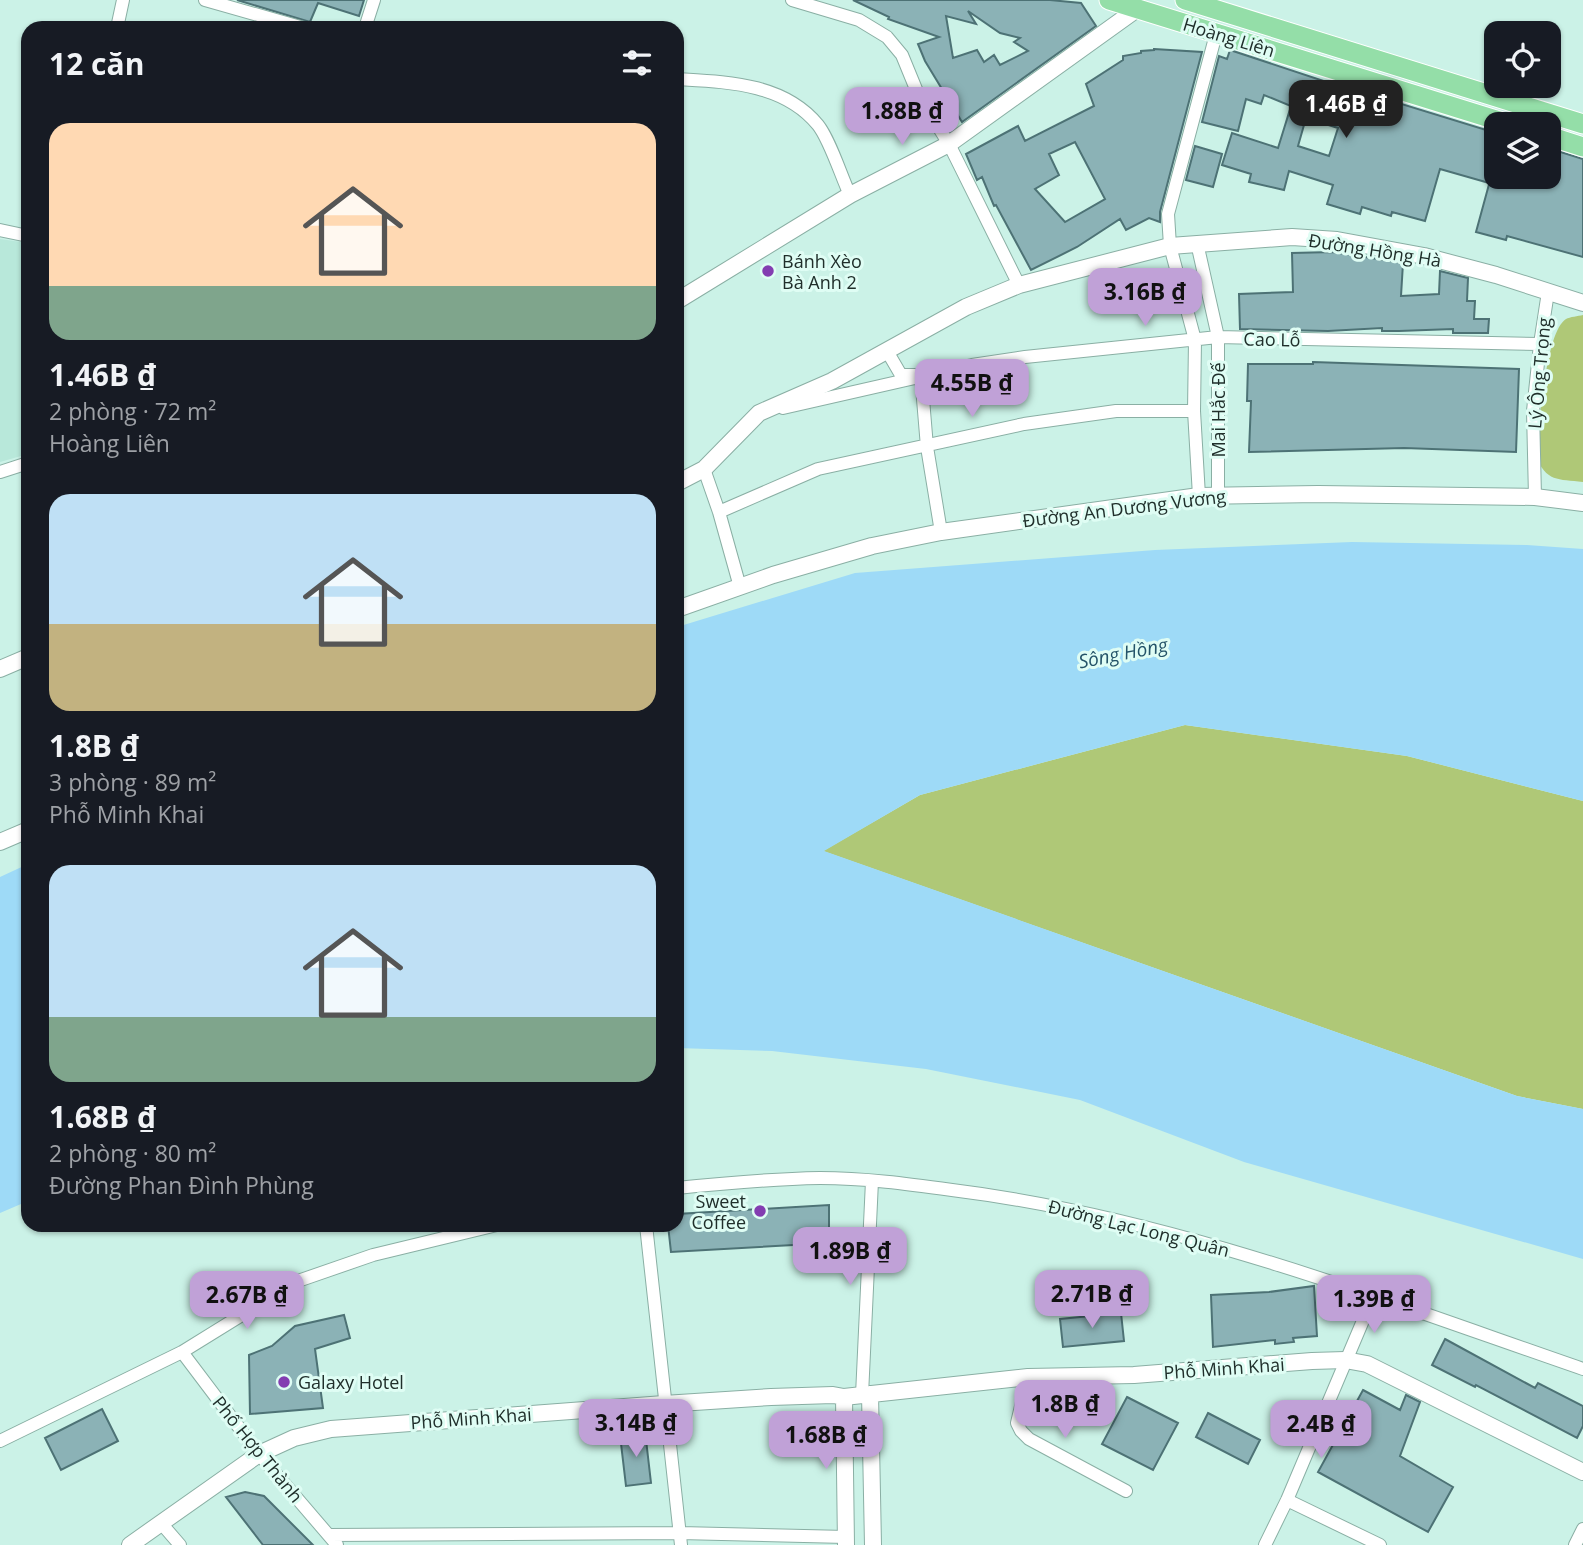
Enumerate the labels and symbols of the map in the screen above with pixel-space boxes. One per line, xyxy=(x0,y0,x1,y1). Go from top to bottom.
street label: Hoàng Liên xyxy=(1180,12,1278,62)
pin: 1.46B ₫ xyxy=(1281,80,1411,140)
pin: 1.88B ₫ xyxy=(837,88,967,147)
street label: Đường Hồng Hà xyxy=(1307,228,1443,272)
place label: Bánh Xèo Bà Anh 2 xyxy=(782,249,862,294)
marker: Bánh Xèo Bà Anh 2 xyxy=(760,263,776,279)
pin: 3.16B ₫ xyxy=(1080,268,1210,328)
street label: Lý Ông Trọng xyxy=(1522,316,1556,430)
street label: Cao Lỗ xyxy=(1243,327,1301,351)
pin: 4.55B ₫ xyxy=(907,360,1037,419)
street label: Mai Hắc Đế xyxy=(1206,362,1230,458)
street label: Đường An Dương Vương xyxy=(1021,484,1227,532)
water label: Sông Hồng xyxy=(1076,631,1171,674)
place label: Sweet Coffee xyxy=(692,1189,746,1234)
street label: Đường Lạc Long Quân xyxy=(1046,1194,1232,1262)
marker: Sweet Coffee xyxy=(752,1203,768,1219)
pin: 1.89B ₫ xyxy=(785,1228,915,1287)
pin: 2.71B ₫ xyxy=(1027,1270,1157,1330)
pin: 2.67B ₫ xyxy=(182,1272,312,1331)
pin: 1.39B ₫ xyxy=(1309,1276,1439,1335)
street label: Phỗ Minh Khai xyxy=(1163,1352,1285,1384)
place label: Galaxy Hotel xyxy=(298,1370,404,1394)
marker: Galaxy Hotel xyxy=(276,1374,292,1390)
pin: 1.8B ₫ xyxy=(1008,1380,1122,1440)
street label: Phố Hợp Thành xyxy=(208,1391,308,1507)
pin: 3.14B ₫ xyxy=(571,1400,701,1459)
pin: 2.4B ₫ xyxy=(1264,1400,1378,1460)
street label: Phỗ Minh Khai xyxy=(410,1402,532,1434)
pin: 1.68B ₫ xyxy=(761,1412,891,1471)

